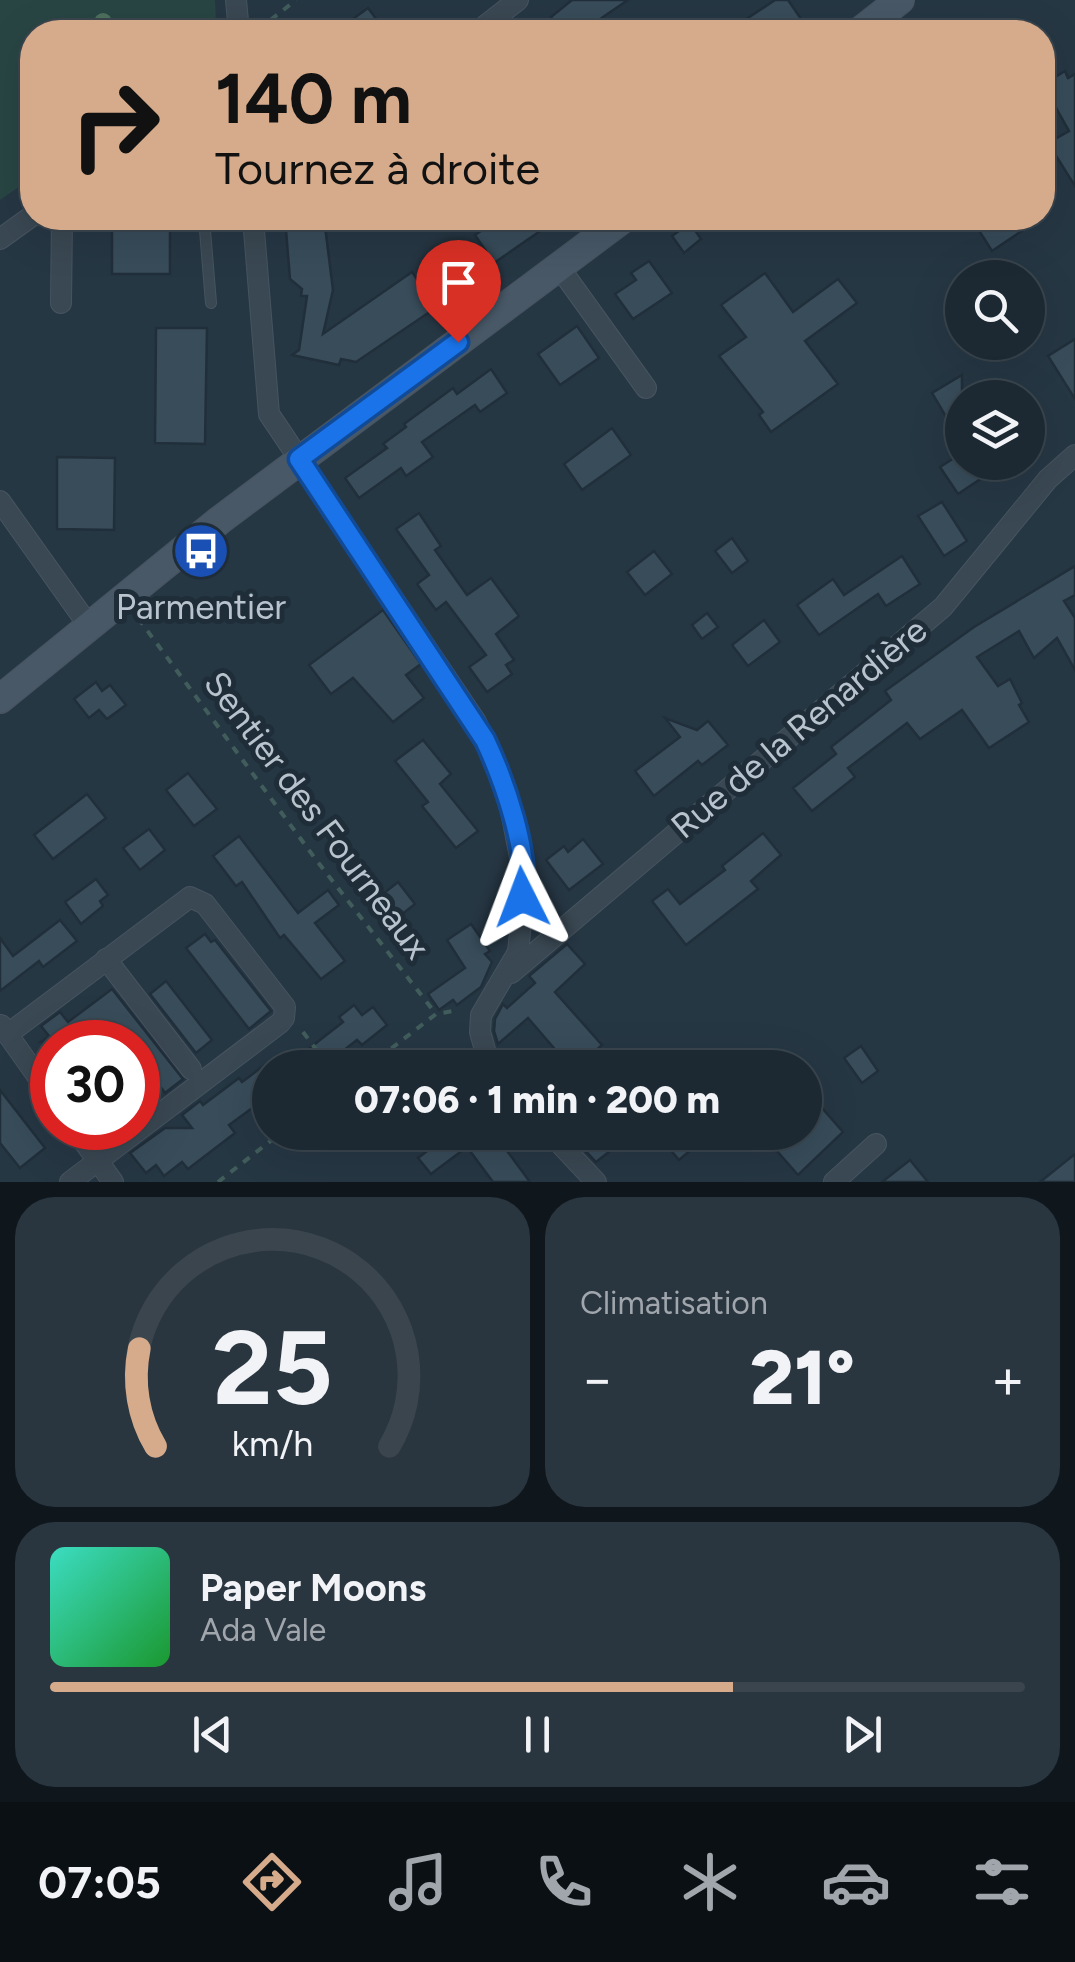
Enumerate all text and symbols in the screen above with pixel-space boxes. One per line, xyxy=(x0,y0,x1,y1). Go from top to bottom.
text: 140 m xyxy=(215,56,412,141)
icon: right xyxy=(50,60,180,190)
text: Tournez à droite xyxy=(215,141,540,195)
pin xyxy=(416,240,501,343)
icon: arrive xyxy=(431,255,486,310)
map controls xyxy=(945,260,1045,480)
button: search xyxy=(945,260,1045,360)
button: layers xyxy=(945,380,1045,480)
bus stop icon: Parmentier xyxy=(171,521,231,581)
place label: Parmentier xyxy=(116,586,286,628)
street label: Rue de la Renardière xyxy=(663,609,935,847)
street label: Sentier des Fourneaux xyxy=(195,663,439,967)
position arrow xyxy=(470,845,574,949)
speed limit sign: 30 xyxy=(30,1020,160,1150)
text: 07:06 · 1 min · 200 m xyxy=(354,1077,720,1123)
text: Climatisation xyxy=(580,1284,768,1322)
text: 25 xyxy=(212,1305,333,1430)
text: 21° xyxy=(750,1333,855,1423)
text: − xyxy=(580,1346,614,1412)
text: + xyxy=(991,1346,1025,1412)
text: km/h xyxy=(232,1422,313,1465)
text: Paper Moons xyxy=(200,1565,426,1611)
text: Ada Vale xyxy=(200,1611,326,1649)
icon: previous xyxy=(185,1707,240,1762)
icon: pause xyxy=(510,1707,565,1762)
icon: next xyxy=(835,1707,890,1762)
icon: directions xyxy=(237,1847,307,1917)
icon: music xyxy=(383,1847,453,1917)
icon: phone xyxy=(529,1847,599,1917)
icon: climate xyxy=(675,1847,745,1917)
icon: car xyxy=(821,1847,891,1917)
icon: filters xyxy=(967,1847,1037,1917)
text: 07:05 xyxy=(38,1855,161,1909)

